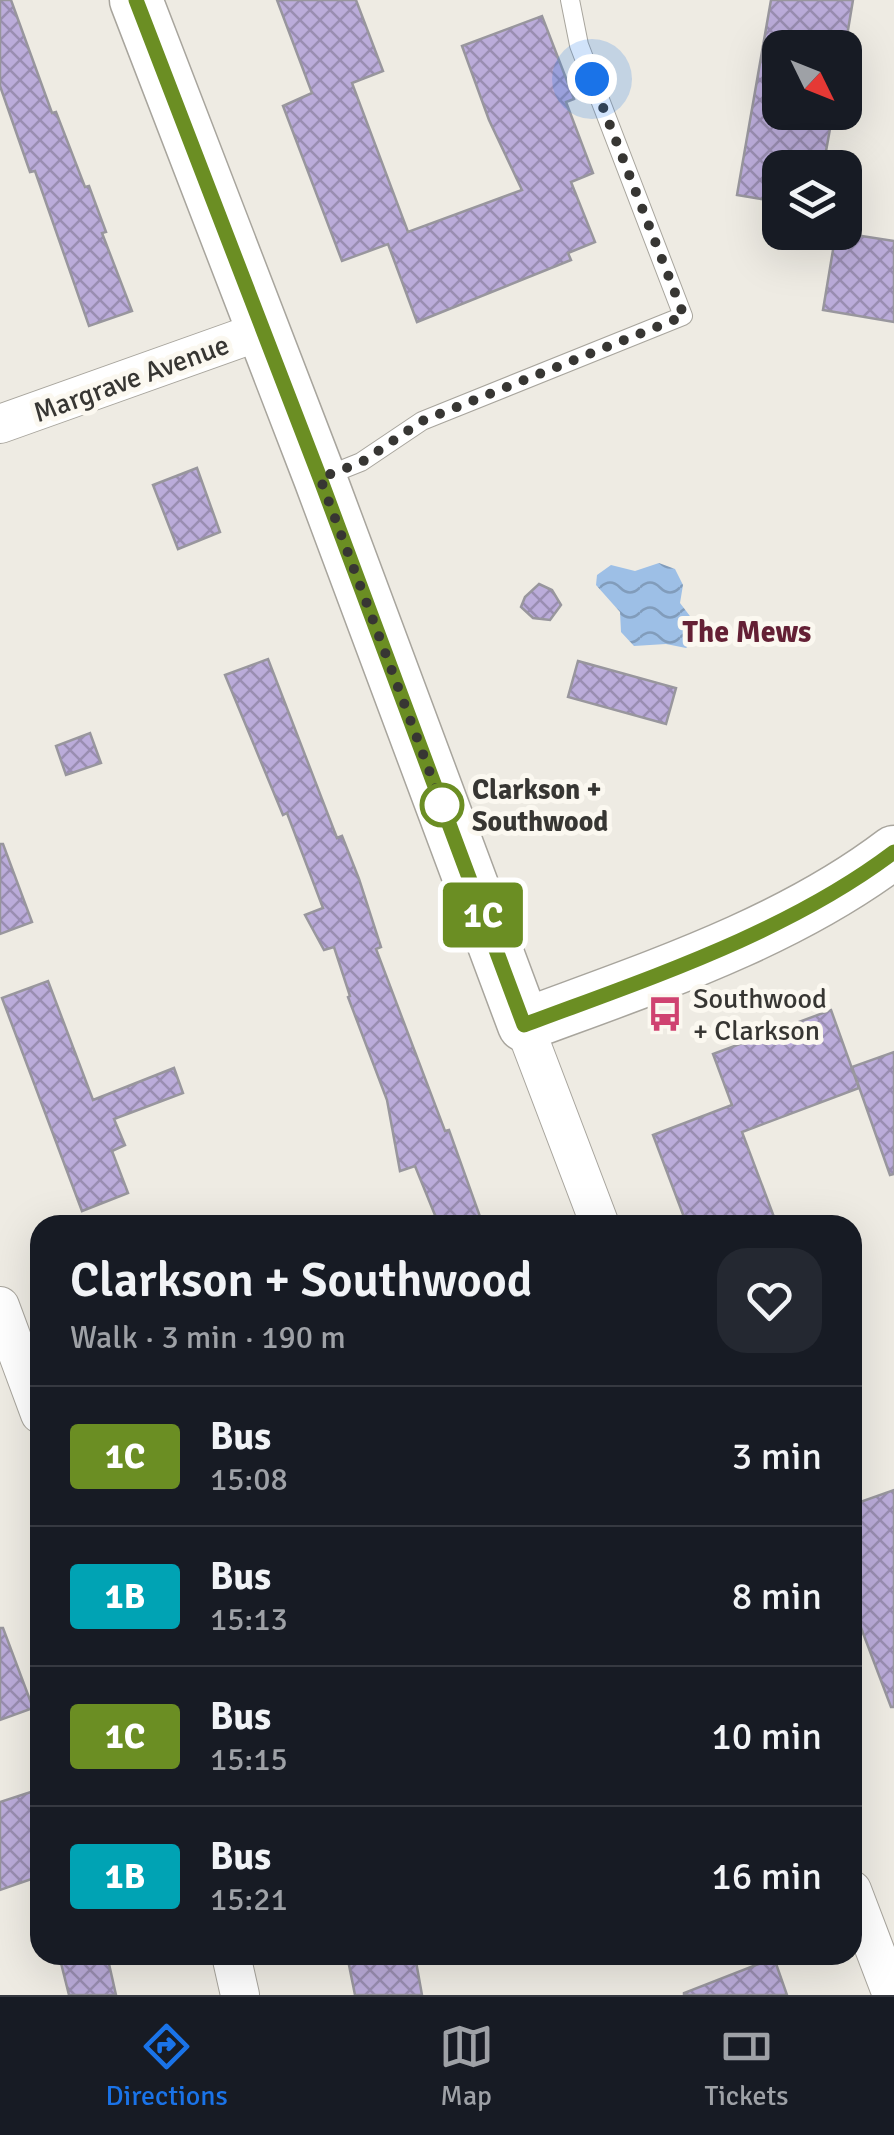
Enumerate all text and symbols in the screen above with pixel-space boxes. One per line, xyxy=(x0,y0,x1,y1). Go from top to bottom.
north arrow xyxy=(762,30,862,130)
map controls xyxy=(762,30,862,250)
your location xyxy=(567,54,617,104)
button: layers xyxy=(762,150,862,250)
street label: Margrave Avenue xyxy=(29,328,234,430)
district label: The Mews xyxy=(683,614,811,651)
place label: Clarkson + Southwood xyxy=(472,773,608,839)
marker: Clarkson + Southwood xyxy=(421,784,463,826)
line badge: 1C xyxy=(438,882,528,948)
text: 1C xyxy=(463,894,503,937)
place label: Southwood + Clarkson xyxy=(693,982,827,1048)
bus stop icon: Southwood + Clarkson xyxy=(646,995,684,1033)
button: heart xyxy=(717,1248,822,1353)
text: Clarkson + Southwood xyxy=(70,1251,532,1310)
text: Walk · 3 min · 190 m xyxy=(70,1318,346,1357)
text: Bus xyxy=(210,1413,271,1460)
text: 3 min xyxy=(732,1433,822,1480)
text: 1C xyxy=(105,1435,145,1478)
text: 15:08 xyxy=(210,1460,288,1499)
text: Bus xyxy=(210,1553,271,1600)
text: 8 min xyxy=(732,1573,822,1620)
text: 1B xyxy=(105,1575,145,1618)
text: 15:13 xyxy=(210,1600,288,1639)
text: Bus xyxy=(210,1693,271,1740)
text: 10 min xyxy=(711,1713,822,1760)
text: 1C xyxy=(105,1715,145,1758)
text: 15:15 xyxy=(210,1740,288,1779)
text: Bus xyxy=(210,1833,271,1880)
text: 16 min xyxy=(711,1853,822,1900)
text: 1B xyxy=(105,1855,145,1898)
text: 15:21 xyxy=(210,1880,288,1919)
tab: Directions xyxy=(105,2019,228,2113)
tab: Map xyxy=(439,2019,494,2113)
tab: Tickets xyxy=(704,2019,789,2113)

